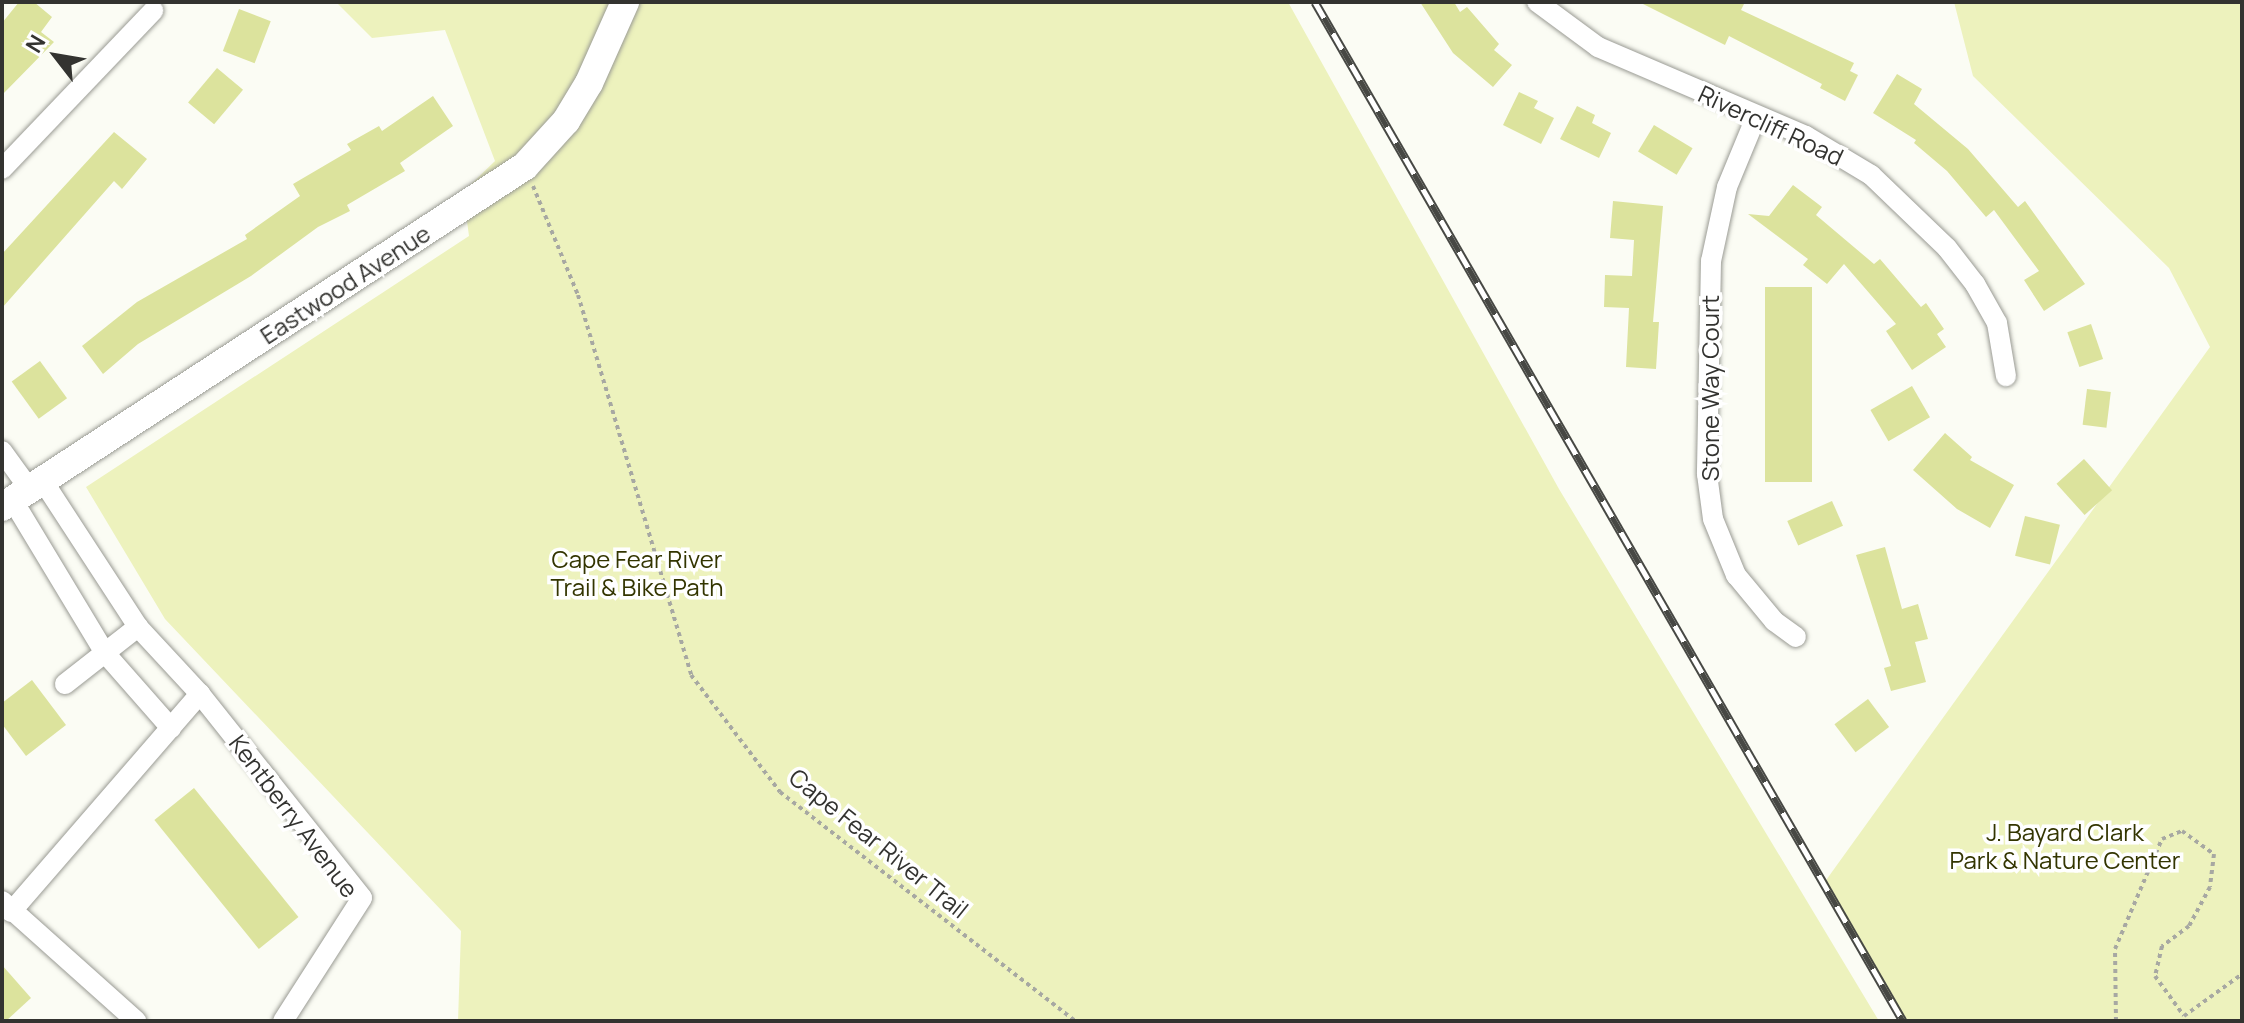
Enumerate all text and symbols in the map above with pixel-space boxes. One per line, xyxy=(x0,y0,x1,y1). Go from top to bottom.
north arrow xyxy=(16,16,96,96)
text: N xyxy=(18,29,52,58)
street label: Rivercliff Road xyxy=(1694,79,1848,171)
street label: Eastwood Avenue xyxy=(255,218,435,350)
street label: Stone Way Court xyxy=(1696,295,1724,481)
park label: Cape Fear River Trail & Bike Path xyxy=(550,545,724,601)
street label: Kentberry Avenue xyxy=(224,729,364,903)
street label: Cape Fear River Trail xyxy=(784,762,974,924)
park label: J. Bayard Clark Park & Nature Center xyxy=(1950,818,2180,874)

